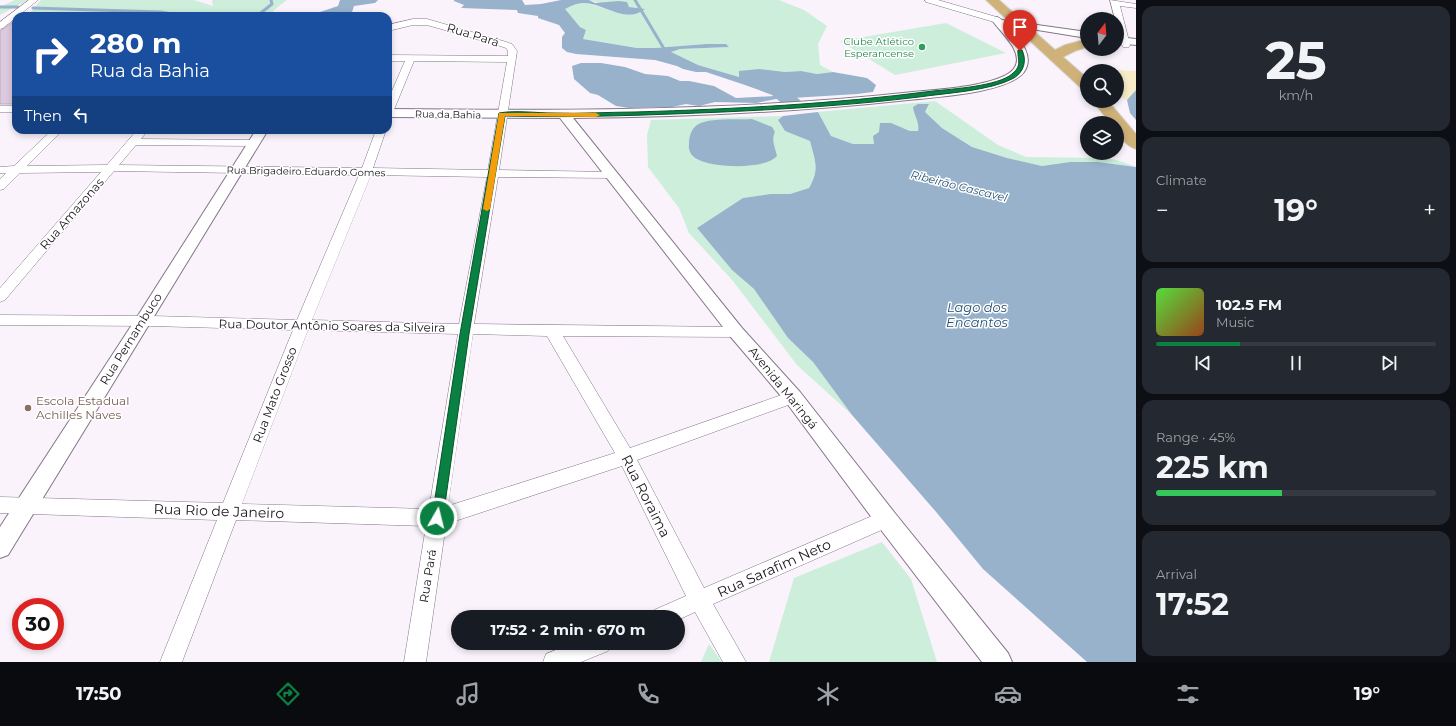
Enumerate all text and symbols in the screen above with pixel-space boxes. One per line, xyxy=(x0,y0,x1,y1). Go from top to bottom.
pin xyxy=(1003,10,1037,51)
north arrow xyxy=(1080,12,1124,56)
map controls xyxy=(1080,12,1124,160)
icon: arrive xyxy=(1009,16,1031,38)
street label: Rua Pará xyxy=(445,19,501,50)
text: 280 m xyxy=(90,26,181,60)
icon: right xyxy=(24,28,76,80)
text: 25 xyxy=(1265,29,1327,92)
place label: Clube Atlético Esperancense xyxy=(844,35,914,60)
marker: Clube Atlético Esperancense xyxy=(917,42,927,52)
text: Rua da Bahia xyxy=(90,60,210,82)
button: search xyxy=(1080,64,1124,108)
text: km/h xyxy=(1279,87,1313,103)
icon: left xyxy=(70,104,92,126)
text: Then xyxy=(24,106,62,125)
street label: Rua da Bahia xyxy=(415,107,481,122)
button: layers xyxy=(1080,116,1124,160)
street label: Rua Brigadeiro Eduardo Gomes xyxy=(227,164,386,179)
water label: Ribeirão Cascavel xyxy=(909,167,1009,205)
text: Climate xyxy=(1156,172,1207,188)
street label: Rua Amazonas xyxy=(36,175,107,253)
text: 19° xyxy=(1274,192,1318,229)
text: − xyxy=(1156,197,1169,224)
text: + xyxy=(1423,197,1436,224)
street label: Rua Pernambuco xyxy=(96,290,165,388)
text: 102.5 FM xyxy=(1216,295,1282,314)
water label: Lago dos Encantos xyxy=(946,299,1009,330)
text: Music xyxy=(1216,314,1254,330)
street label: Rua Doutor Antônio Soares da Silveira xyxy=(219,316,445,335)
street label: Avenida Maringá xyxy=(746,344,821,432)
street label: Rua Mato Grosso xyxy=(249,345,300,445)
icon: previous xyxy=(1192,352,1214,374)
icon: pause xyxy=(1285,352,1307,374)
icon: next xyxy=(1378,352,1400,374)
place label: Escola Estadual Achilles Naves xyxy=(36,393,129,422)
marker: Escola Estadual Achilles Naves xyxy=(23,403,33,413)
text: Range · 45% xyxy=(1156,429,1235,445)
text: 225 km xyxy=(1156,449,1269,486)
street label: Rua Roraima xyxy=(617,452,675,540)
position arrow xyxy=(416,497,458,539)
street label: Rua Rio de Janeiro xyxy=(153,500,285,522)
street label: Rua Sarafim Neto xyxy=(714,535,834,601)
street label: Rua Pará xyxy=(416,548,439,604)
text: Arrival xyxy=(1156,566,1197,582)
text: 17:52 xyxy=(1156,586,1229,623)
speed limit sign: 30 xyxy=(12,598,64,650)
text: 17:52 · 2 min · 670 m xyxy=(491,620,645,639)
icon: directions xyxy=(274,680,302,708)
icon: music xyxy=(454,680,482,708)
icon: phone xyxy=(634,680,662,708)
icon: climate xyxy=(814,680,842,708)
icon: car xyxy=(994,680,1022,708)
icon: filters xyxy=(1174,680,1202,708)
text: 17:50 xyxy=(76,683,122,705)
text: 19° xyxy=(1354,683,1380,705)

